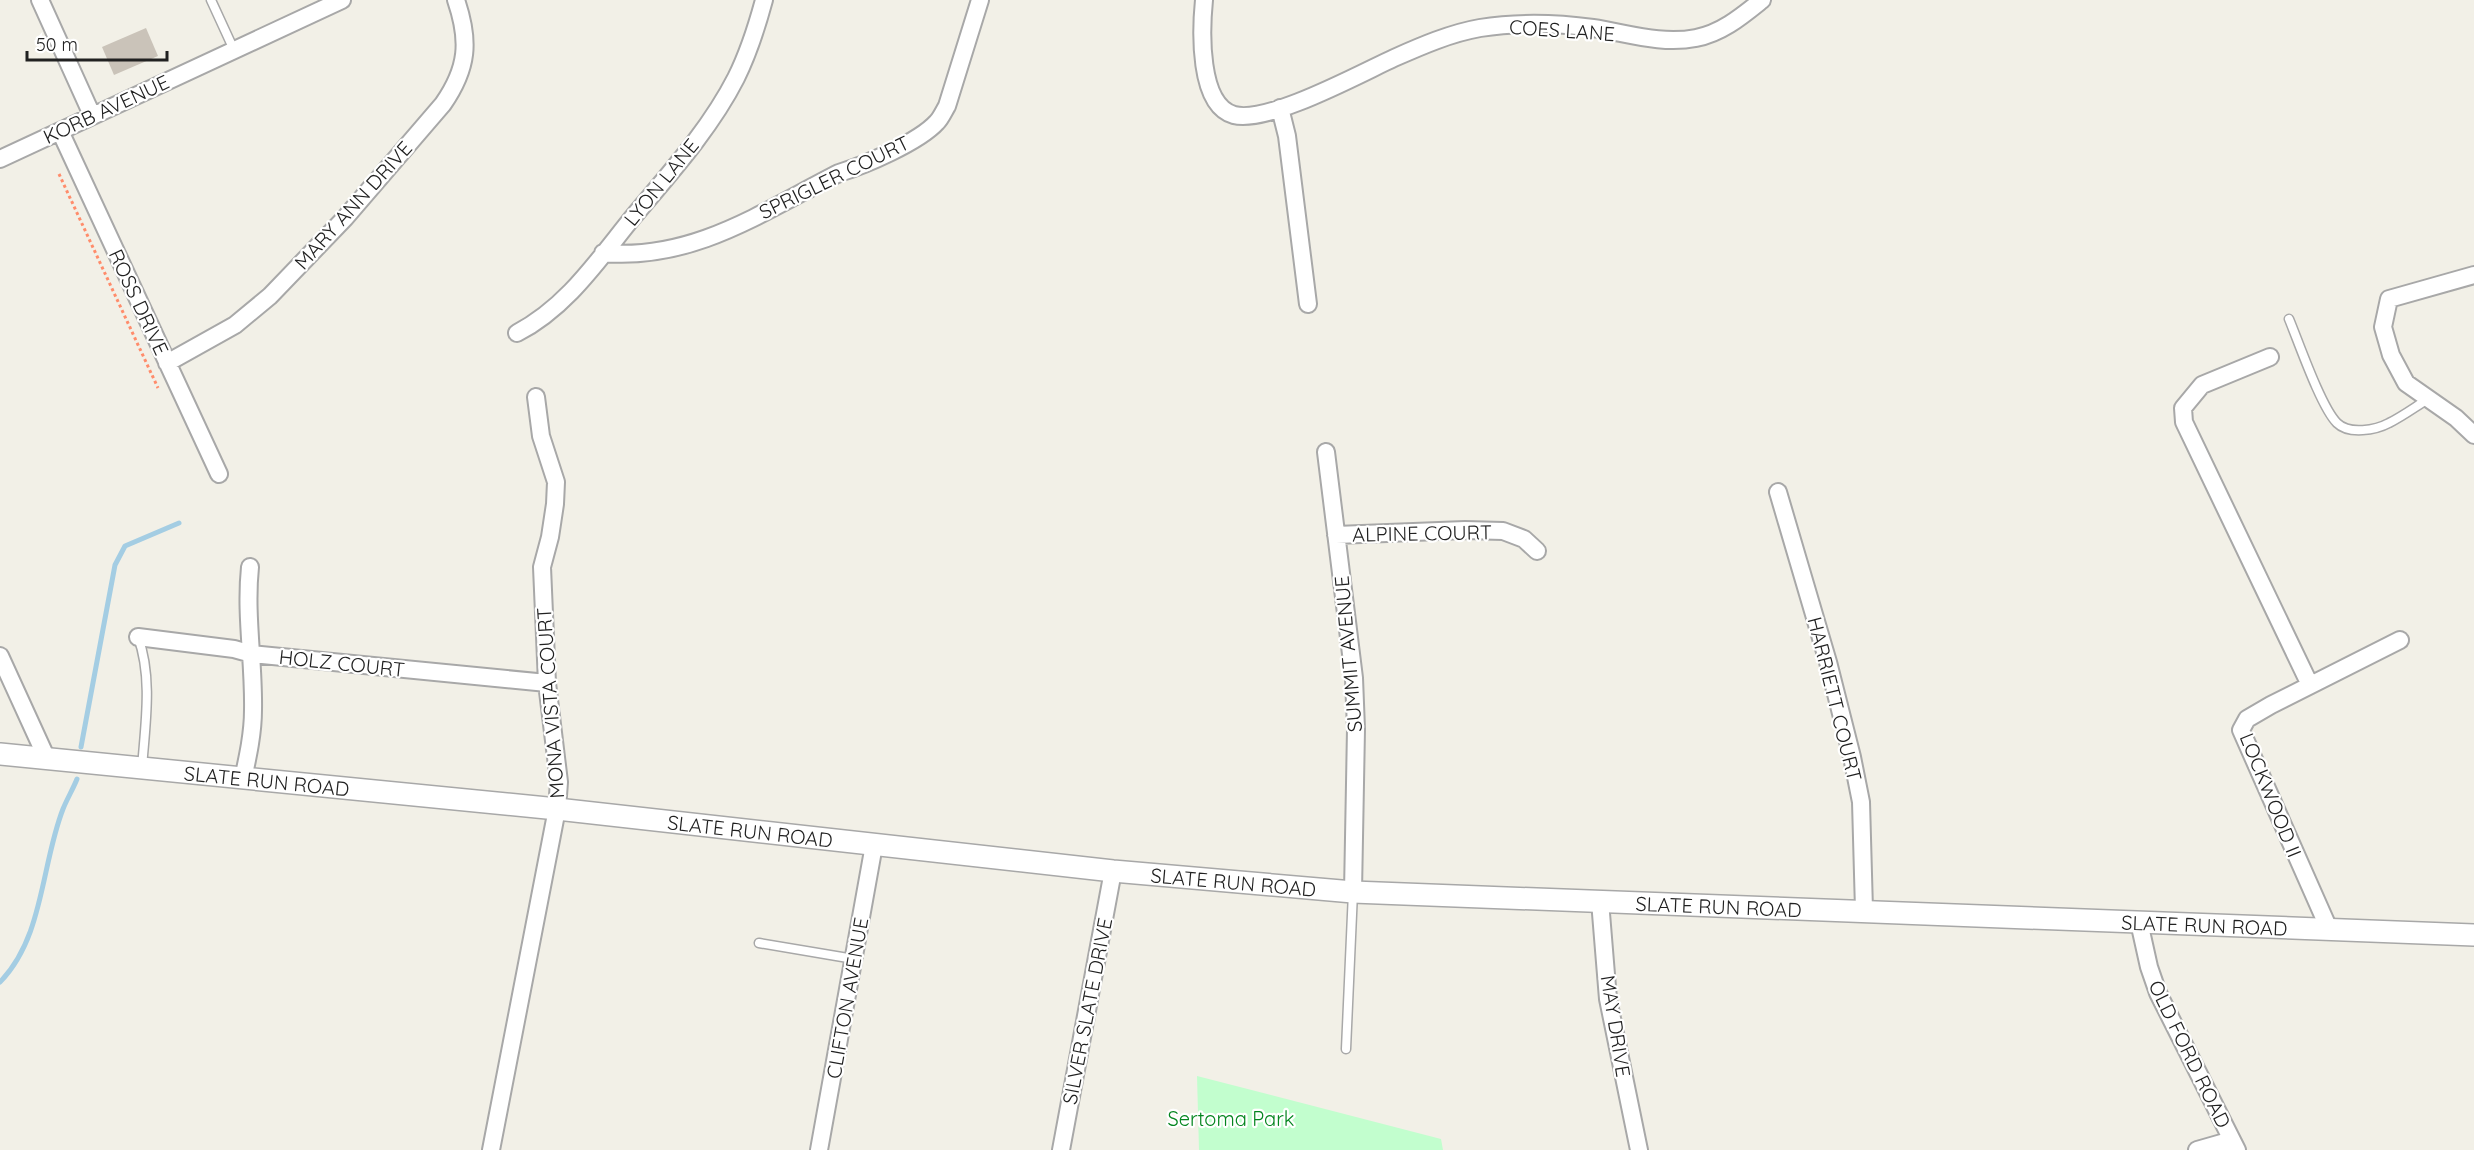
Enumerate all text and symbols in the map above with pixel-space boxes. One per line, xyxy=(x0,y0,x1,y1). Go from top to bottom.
street label: COES LANE xyxy=(1508,14,1616,46)
scale bar xyxy=(27,24,166,62)
text: 50 m xyxy=(36,33,78,56)
street label: KORB AVENUE xyxy=(39,69,173,149)
street label: SPRIGLER COURT xyxy=(755,130,913,224)
street label: LYON LANE xyxy=(618,133,704,231)
street label: MARY ANN DRIVE xyxy=(289,136,417,274)
street label: ROSS DRIVE xyxy=(104,245,174,359)
street label: ALPINE COURT xyxy=(1352,519,1492,547)
street label: SUMMIT AVENUE xyxy=(1329,575,1367,733)
street label: MONA VISTA COURT xyxy=(531,607,569,799)
street label: HARRIETT COURT xyxy=(1802,614,1868,784)
street label: HOLZ COURT xyxy=(278,644,406,682)
street label: LOCKWOOD II xyxy=(2235,729,2307,861)
street label: SLATE RUN ROAD xyxy=(183,760,351,801)
street label: SLATE RUN ROAD xyxy=(666,809,834,852)
street label: SLATE RUN ROAD xyxy=(1150,862,1317,901)
street label: SLATE RUN ROAD xyxy=(1635,890,1802,922)
street label: SLATE RUN ROAD xyxy=(2121,909,2288,940)
street label: CLIFTON AVENUE xyxy=(821,915,873,1081)
street label: SILVER SLATE DRIVE xyxy=(1057,916,1117,1106)
street label: MAY DRIVE xyxy=(1596,973,1636,1079)
street label: OLD FORD ROAD xyxy=(2143,976,2237,1132)
park label: Sertoma Park xyxy=(1167,1106,1295,1131)

